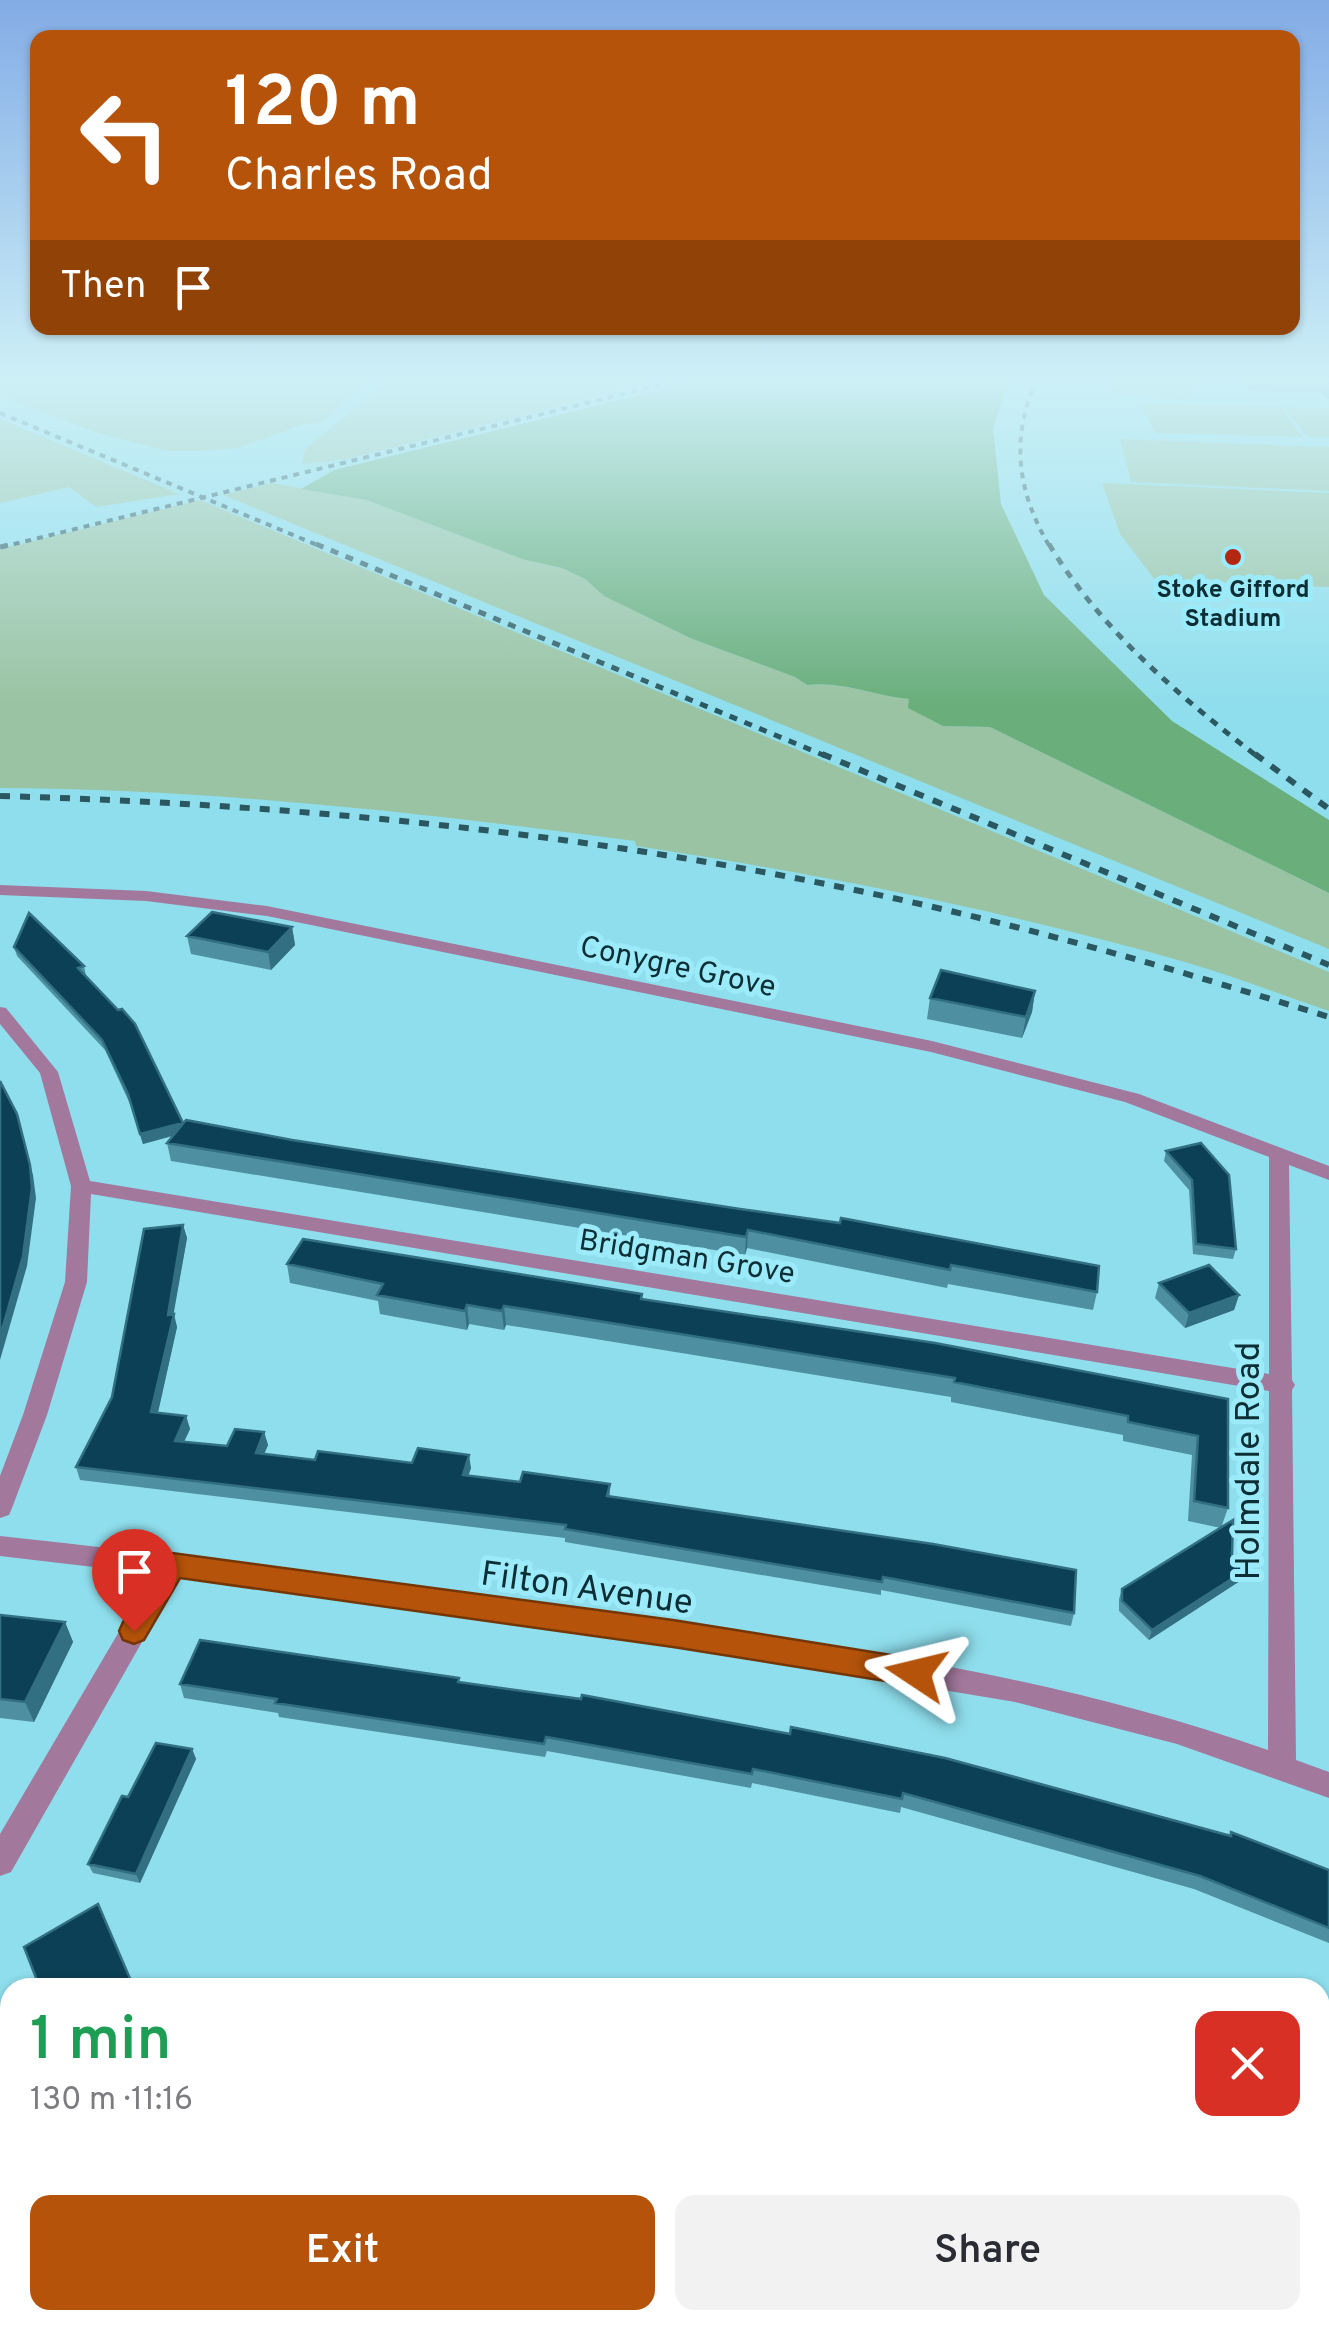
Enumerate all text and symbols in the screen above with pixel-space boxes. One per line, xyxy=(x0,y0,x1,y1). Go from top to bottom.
text: 120 m xyxy=(225,62,421,151)
icon: left xyxy=(60,70,190,200)
text: Charles Road xyxy=(225,149,493,206)
icon: arrive xyxy=(166,260,221,315)
text: Then xyxy=(60,263,146,312)
marker: Stoke Gifford Stadium xyxy=(1222,546,1244,568)
place label: Stoke Gifford Stadium xyxy=(1156,575,1310,636)
street label: Conygre Grove xyxy=(576,930,779,1007)
street label: Bridgman Grove xyxy=(576,1223,797,1294)
street label: Holmdale Road xyxy=(1228,1342,1272,1580)
pin xyxy=(92,1529,177,1632)
icon: arrive xyxy=(107,1544,162,1599)
street label: Filton Avenue xyxy=(478,1553,695,1627)
position arrow xyxy=(864,1621,968,1725)
text: 1 min xyxy=(30,2005,171,2081)
button: close xyxy=(1195,2011,1300,2116)
text: 130 m · 11:16 xyxy=(30,2081,193,2121)
button: Exit xyxy=(30,2195,655,2310)
button: Share xyxy=(675,2195,1300,2310)

